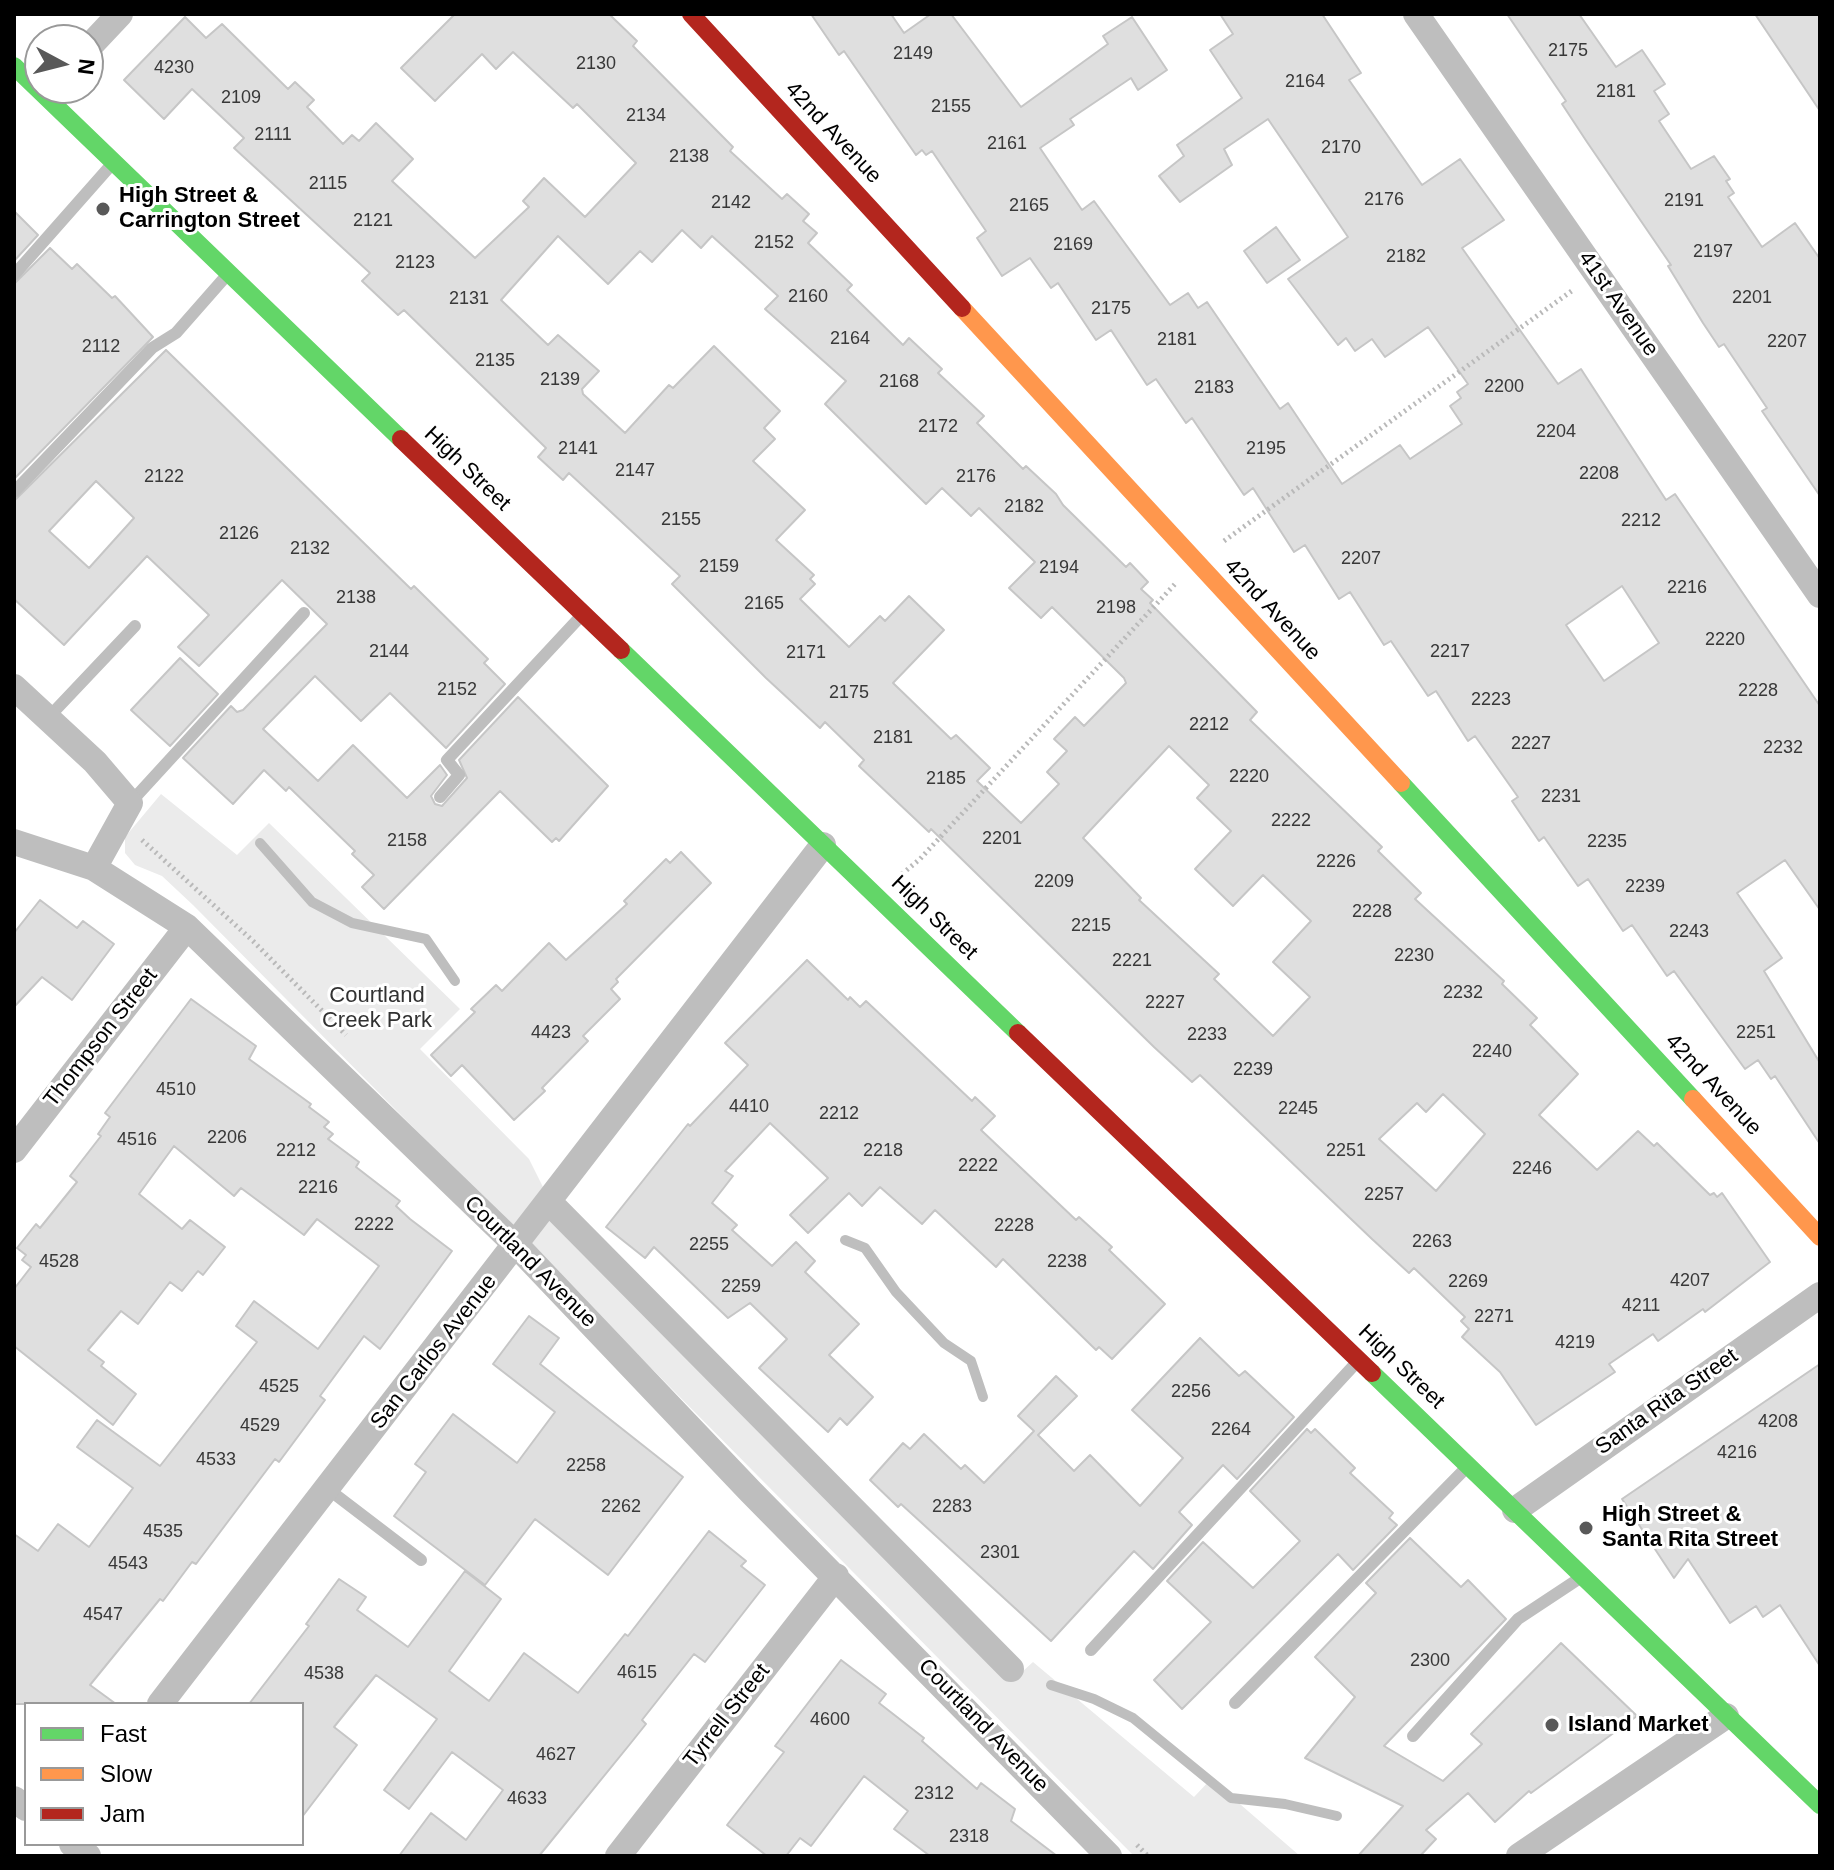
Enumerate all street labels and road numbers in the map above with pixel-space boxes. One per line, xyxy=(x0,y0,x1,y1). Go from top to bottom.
street label: 42nd Avenue xyxy=(779,77,887,189)
street label: 41st Avenue xyxy=(1572,246,1664,362)
street label: High Street xyxy=(418,421,516,517)
street label: 42nd Avenue xyxy=(1218,554,1326,666)
street label: High Street xyxy=(885,870,983,966)
street label: Thompson Street xyxy=(39,963,163,1113)
street label: 42nd Avenue xyxy=(1659,1029,1767,1141)
street label: Courtland Avenue xyxy=(459,1191,601,1333)
street label: San Carlos Avenue xyxy=(365,1269,503,1435)
street label: High Street xyxy=(1352,1319,1450,1415)
street label: Santa Rita Street xyxy=(1591,1343,1743,1461)
street label: Courtland Avenue xyxy=(912,1654,1054,1798)
street label: Tyrrell Street xyxy=(678,1659,776,1773)

